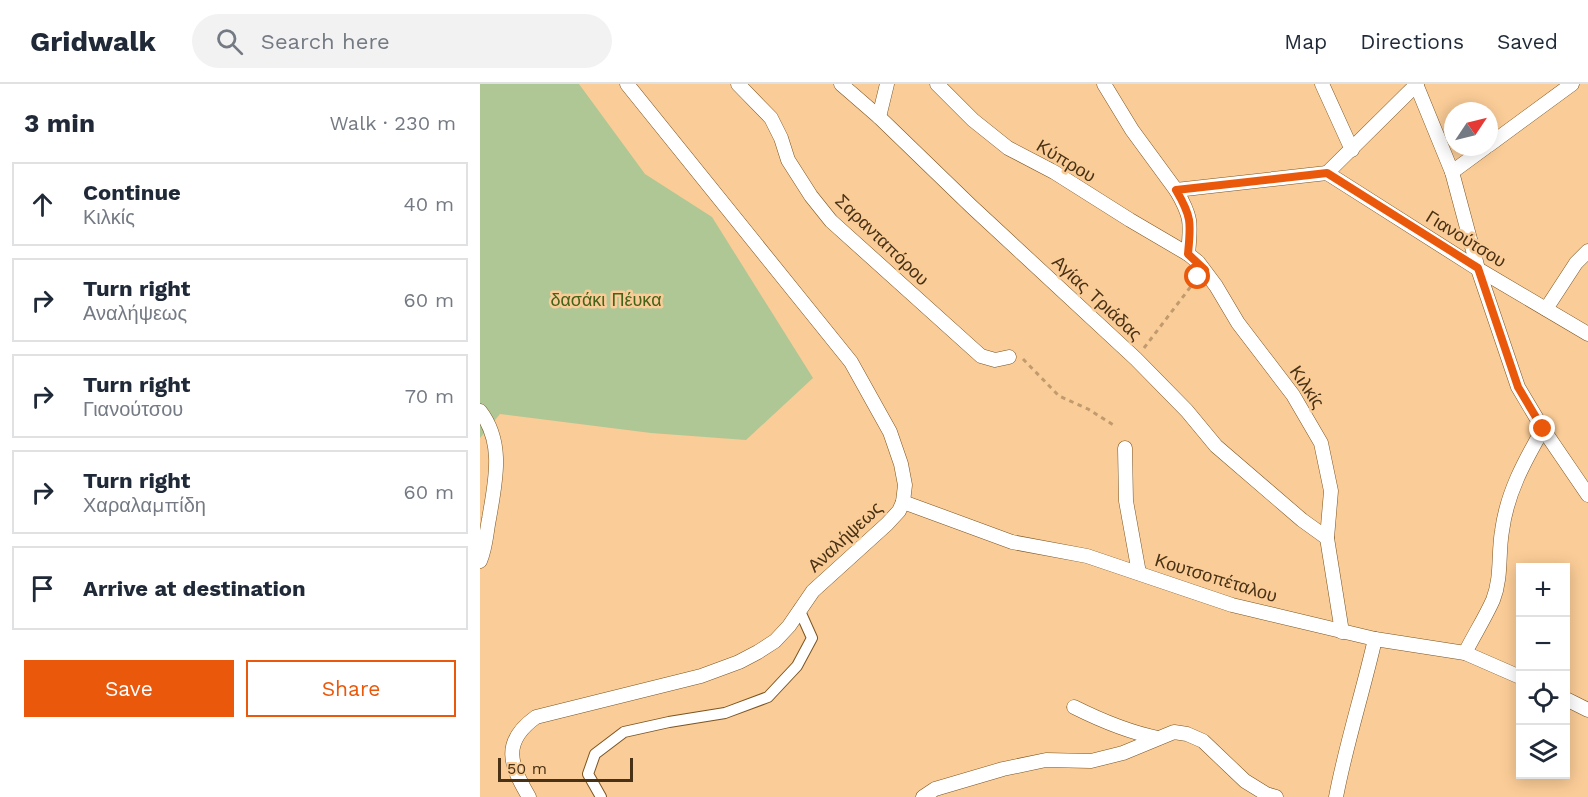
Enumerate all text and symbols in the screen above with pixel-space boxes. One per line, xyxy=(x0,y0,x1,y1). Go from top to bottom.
search box xyxy=(192,14,612,68)
text: Gridwalk xyxy=(30,25,156,58)
icon: search xyxy=(213,25,246,58)
text: Search here xyxy=(261,29,390,54)
text: Map xyxy=(1284,29,1327,54)
text: Directions xyxy=(1360,29,1464,54)
text: Saved xyxy=(1497,29,1558,54)
north arrow xyxy=(1444,102,1498,156)
text: 3 min xyxy=(24,108,95,138)
text: Walk · 230 m xyxy=(329,111,456,135)
street label: Κύπρου xyxy=(1033,135,1100,186)
text: Continue xyxy=(83,180,181,205)
icon: ahead xyxy=(26,188,59,221)
street label: Σαρανταπόρου xyxy=(831,190,933,289)
text: 40 m xyxy=(403,192,454,216)
text: Κιλκίς xyxy=(83,205,135,229)
street label: Γιανούτσου xyxy=(1422,206,1510,271)
street label: Αγίας Τριάδας xyxy=(1048,251,1147,345)
route start xyxy=(1184,263,1210,289)
text: Turn right xyxy=(83,276,190,301)
icon: right xyxy=(26,284,59,317)
text: 60 m xyxy=(404,288,454,312)
park label: δασάκι Πέυκα xyxy=(550,289,662,310)
text: Αναλήψεως xyxy=(83,301,187,325)
street label: Κιλκίς xyxy=(1286,361,1329,412)
text: Turn right xyxy=(83,372,190,397)
icon: right xyxy=(26,380,59,413)
text: 70 m xyxy=(405,384,454,408)
text: Γιανούτσου xyxy=(83,397,183,421)
route end xyxy=(1529,415,1555,441)
text: Turn right xyxy=(83,468,190,493)
icon: right xyxy=(26,476,59,509)
text: 60 m xyxy=(404,480,454,504)
text: Χαραλαμπίδη xyxy=(83,493,206,517)
street label: Αναλήψεως xyxy=(803,497,886,576)
street label: Κουτσοπέταλου xyxy=(1152,549,1280,606)
map controls xyxy=(1516,563,1570,779)
button: + xyxy=(1516,563,1570,617)
icon: arrive xyxy=(26,572,59,605)
text: Arrive at destination xyxy=(83,576,306,601)
button: − xyxy=(1516,617,1570,671)
button: Save xyxy=(24,660,234,717)
button: Share xyxy=(246,660,456,717)
button: locate xyxy=(1516,671,1570,725)
button: layers xyxy=(1516,725,1570,779)
scale bar xyxy=(498,755,633,782)
text: 50 m xyxy=(507,759,547,778)

